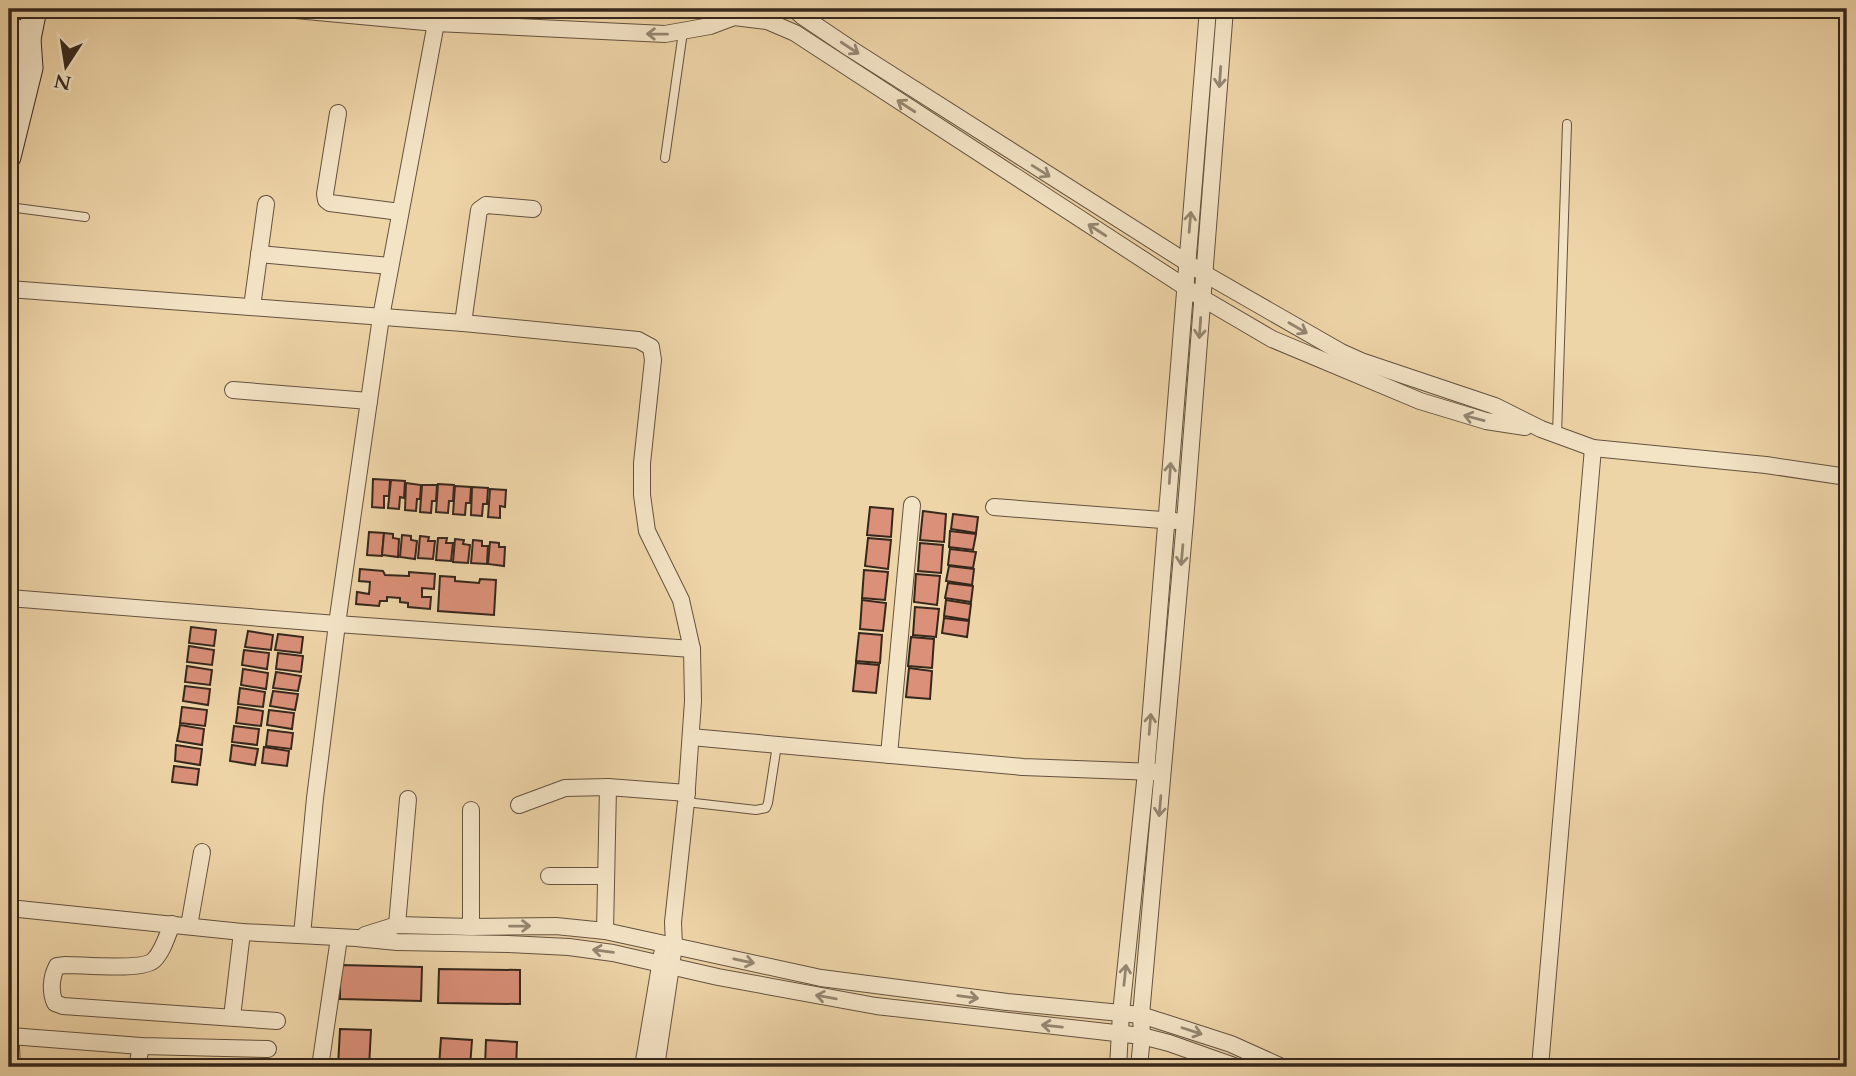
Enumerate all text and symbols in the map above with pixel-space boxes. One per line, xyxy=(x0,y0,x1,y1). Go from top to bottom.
one-way arrow xyxy=(646,27,669,40)
north arrow xyxy=(32,32,102,102)
one-way arrow xyxy=(840,41,859,55)
one-way arrow xyxy=(1213,65,1226,88)
text: N xyxy=(51,67,73,96)
one-way arrow xyxy=(897,99,916,114)
one-way arrow xyxy=(1031,164,1051,178)
one-way arrow xyxy=(1184,211,1197,233)
one-way arrow xyxy=(1088,223,1107,237)
one-way arrow xyxy=(1193,316,1206,339)
one-way arrow xyxy=(1288,321,1308,335)
one-way arrow xyxy=(1463,411,1486,424)
one-way arrow xyxy=(1164,462,1177,485)
one-way arrow xyxy=(1175,543,1188,566)
one-way arrow xyxy=(1144,713,1157,736)
one-way arrow xyxy=(1153,794,1166,817)
one-way arrow xyxy=(508,919,531,933)
one-way arrow xyxy=(592,945,615,958)
one-way arrow xyxy=(732,955,755,969)
one-way arrow xyxy=(1119,964,1132,987)
one-way arrow xyxy=(815,990,838,1003)
one-way arrow xyxy=(956,991,979,1004)
one-way arrow xyxy=(1041,1019,1064,1032)
one-way arrow xyxy=(1181,1026,1203,1039)

